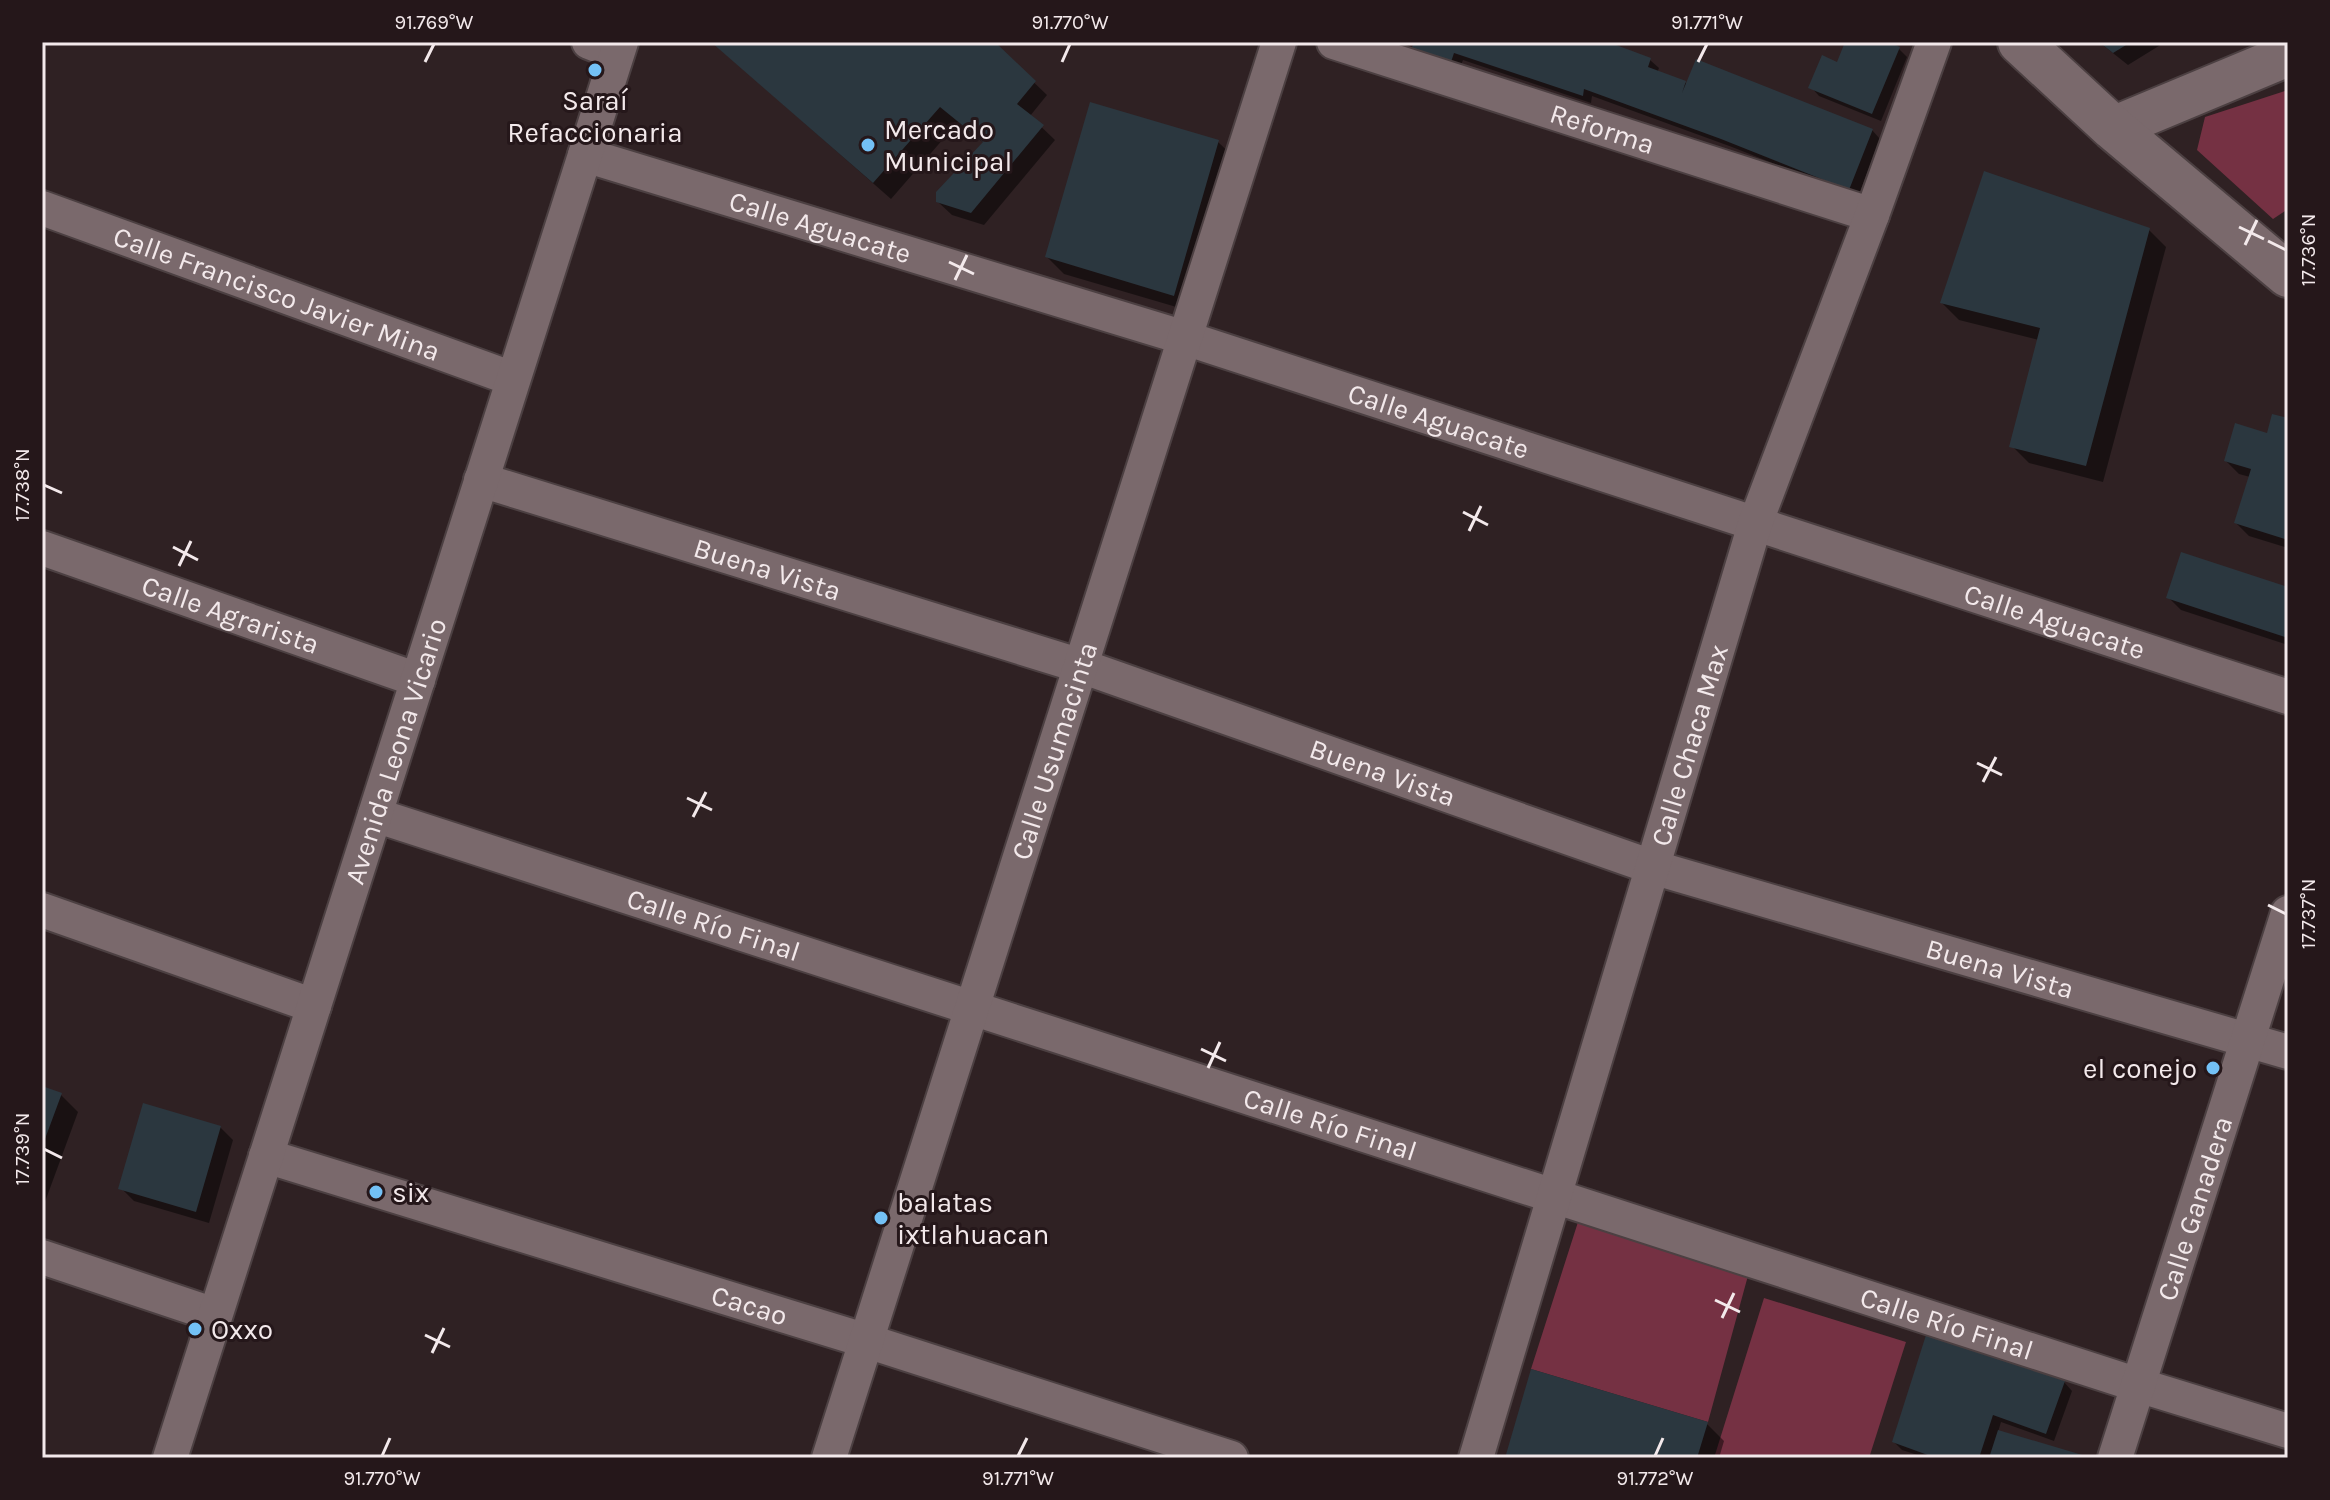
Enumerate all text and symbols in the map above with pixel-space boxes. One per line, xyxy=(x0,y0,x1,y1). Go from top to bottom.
text: 91.769°W xyxy=(395,11,474,34)
text: 91.770°W xyxy=(1031,11,1109,34)
text: 91.771°W xyxy=(1671,11,1743,34)
marker: Saraí Refaccionaria xyxy=(586,61,604,79)
place label: Saraí Refaccionaria xyxy=(507,84,683,149)
street label: Reforma xyxy=(1546,97,1659,161)
place label: Mercado Municipal xyxy=(884,113,1012,178)
marker: Mercado Municipal xyxy=(859,136,877,154)
street label: Calle Aguacate xyxy=(725,184,915,271)
text: 17.736°N xyxy=(2297,214,2320,286)
street label: Calle Francisco Javier Mina xyxy=(109,219,445,368)
street label: Calle Aguacate xyxy=(1344,376,1533,466)
text: 17.738°N xyxy=(11,448,34,522)
street label: Buena Vista xyxy=(690,531,845,608)
street label: Calle Agrarista xyxy=(137,568,324,661)
street label: Calle Aguacate xyxy=(1960,577,2149,666)
street label: Avenida Leona Vicario xyxy=(338,614,453,888)
street label: Calle Usumacinta xyxy=(1004,638,1104,864)
street label: Calle Chaca Max xyxy=(1644,641,1735,850)
street label: Buena Vista xyxy=(1305,732,1460,814)
text: 17.737°N xyxy=(2297,879,2320,949)
street label: Calle Río Final xyxy=(623,882,804,968)
street label: Buena Vista xyxy=(1922,932,2078,1006)
place label: el conejo xyxy=(2083,1052,2197,1085)
marker: el conejo xyxy=(2204,1059,2222,1077)
street label: Calle Río Final xyxy=(1239,1081,1421,1168)
street label: Calle Ganadera xyxy=(2150,1112,2239,1305)
text: 17.739°N xyxy=(11,1113,34,1185)
place label: six xyxy=(392,1176,429,1209)
marker: six xyxy=(367,1183,385,1201)
place label: balatas ixtlahuacan xyxy=(897,1186,1049,1251)
marker: balatas ixtlahuacan xyxy=(872,1209,890,1227)
street label: Cacao xyxy=(707,1278,791,1333)
street label: Calle Río Final xyxy=(1856,1280,2037,1367)
place label: Oxxo xyxy=(211,1313,273,1346)
marker: Oxxo xyxy=(186,1320,204,1338)
text: 91.770°W xyxy=(343,1467,421,1490)
text: 91.771°W xyxy=(982,1467,1054,1490)
text: 91.772°W xyxy=(1617,1467,1694,1490)

